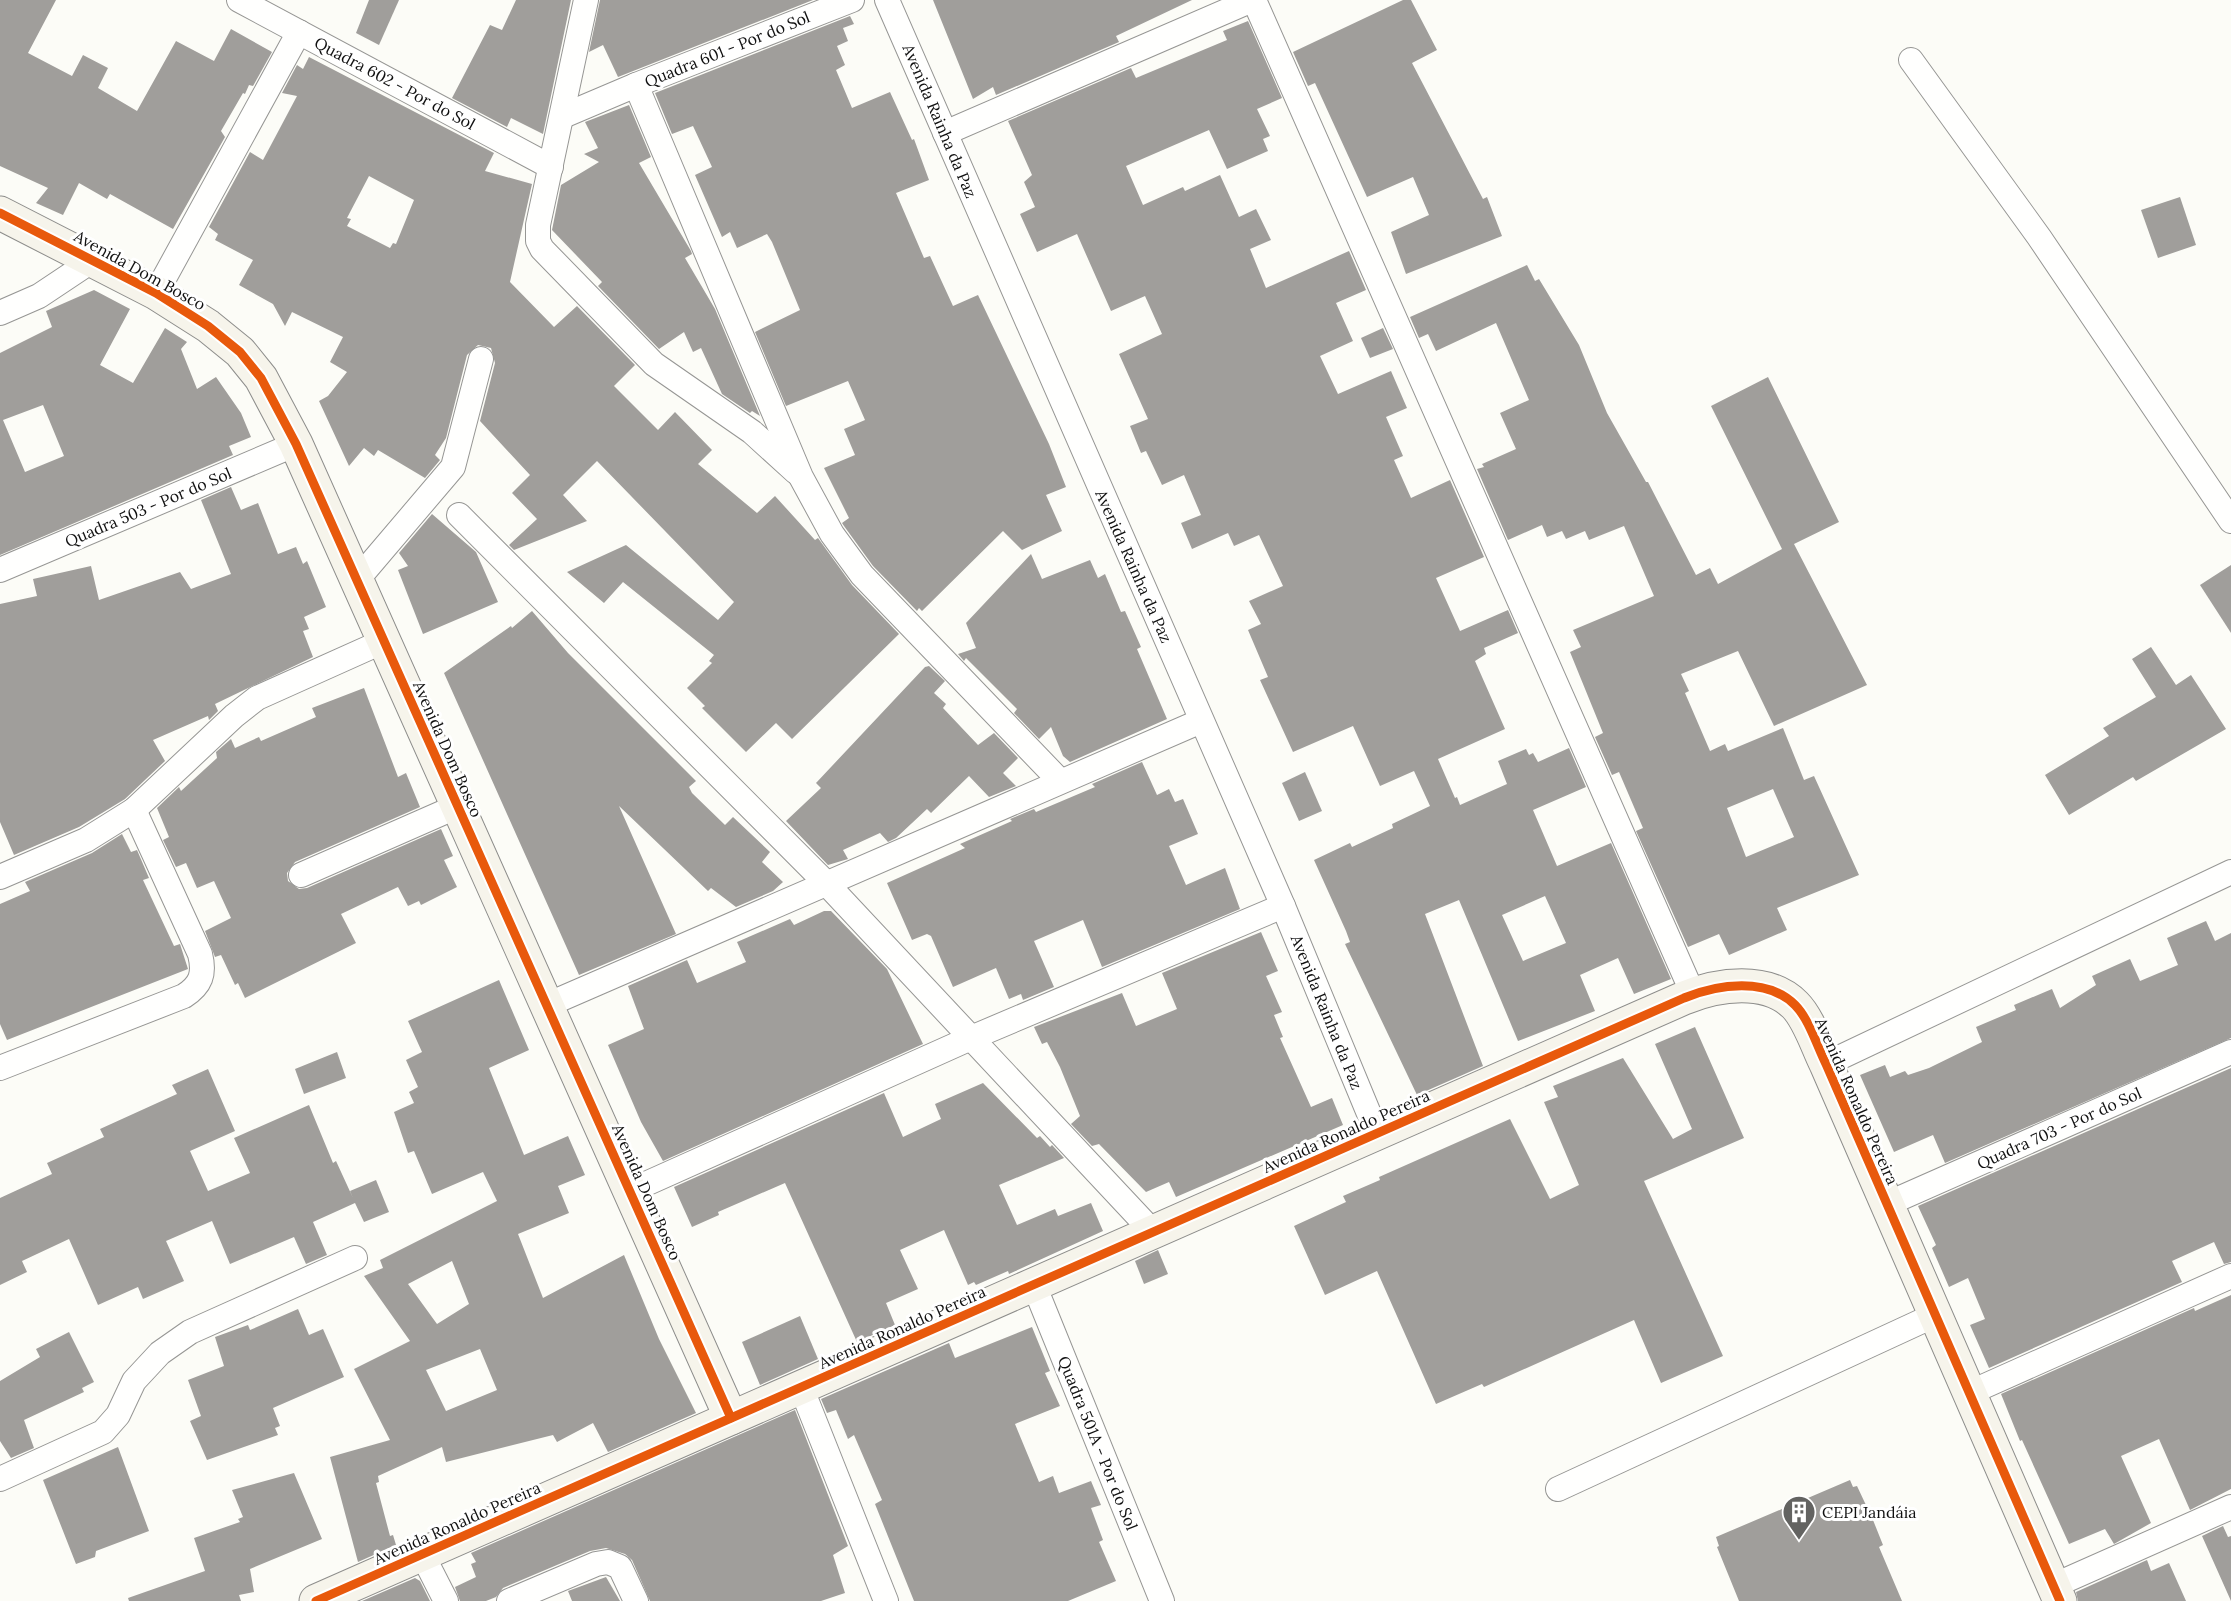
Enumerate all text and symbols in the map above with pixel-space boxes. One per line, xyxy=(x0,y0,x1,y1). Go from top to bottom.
street label: Quadra 601 - Por do Sol xyxy=(641,7,813,91)
street label: Quadra 602 - Por do Sol xyxy=(311,32,479,134)
street label: Avenida Rainha da Paz xyxy=(898,40,981,201)
street label: Avenida Dom Bosco xyxy=(70,225,209,314)
street label: Quadra 503 - Por do Sol xyxy=(62,463,234,551)
street label: Avenida Rainha da Paz xyxy=(1091,486,1177,646)
street label: Avenida Dom Bosco xyxy=(409,677,487,820)
street label: Avenida Rainha da Paz xyxy=(1286,931,1367,1092)
street label: Avenida Ronaldo Pereira xyxy=(1811,1014,1903,1188)
street label: Quadra 703 - Por do Sol xyxy=(1974,1083,2144,1173)
street label: Avenida Ronaldo Pereira xyxy=(1259,1085,1433,1177)
street label: Avenida Dom Bosco xyxy=(608,1120,686,1263)
street label: Avenida Ronaldo Pereira xyxy=(815,1281,989,1373)
street label: Quadra 501A - Por do Sol xyxy=(1054,1353,1142,1533)
street label: Avenida Ronaldo Pereira xyxy=(370,1477,544,1569)
building icon: CEPI Jandáia xyxy=(1781,1494,1817,1541)
place label: CEPI Jandáia xyxy=(1822,1502,1917,1522)

